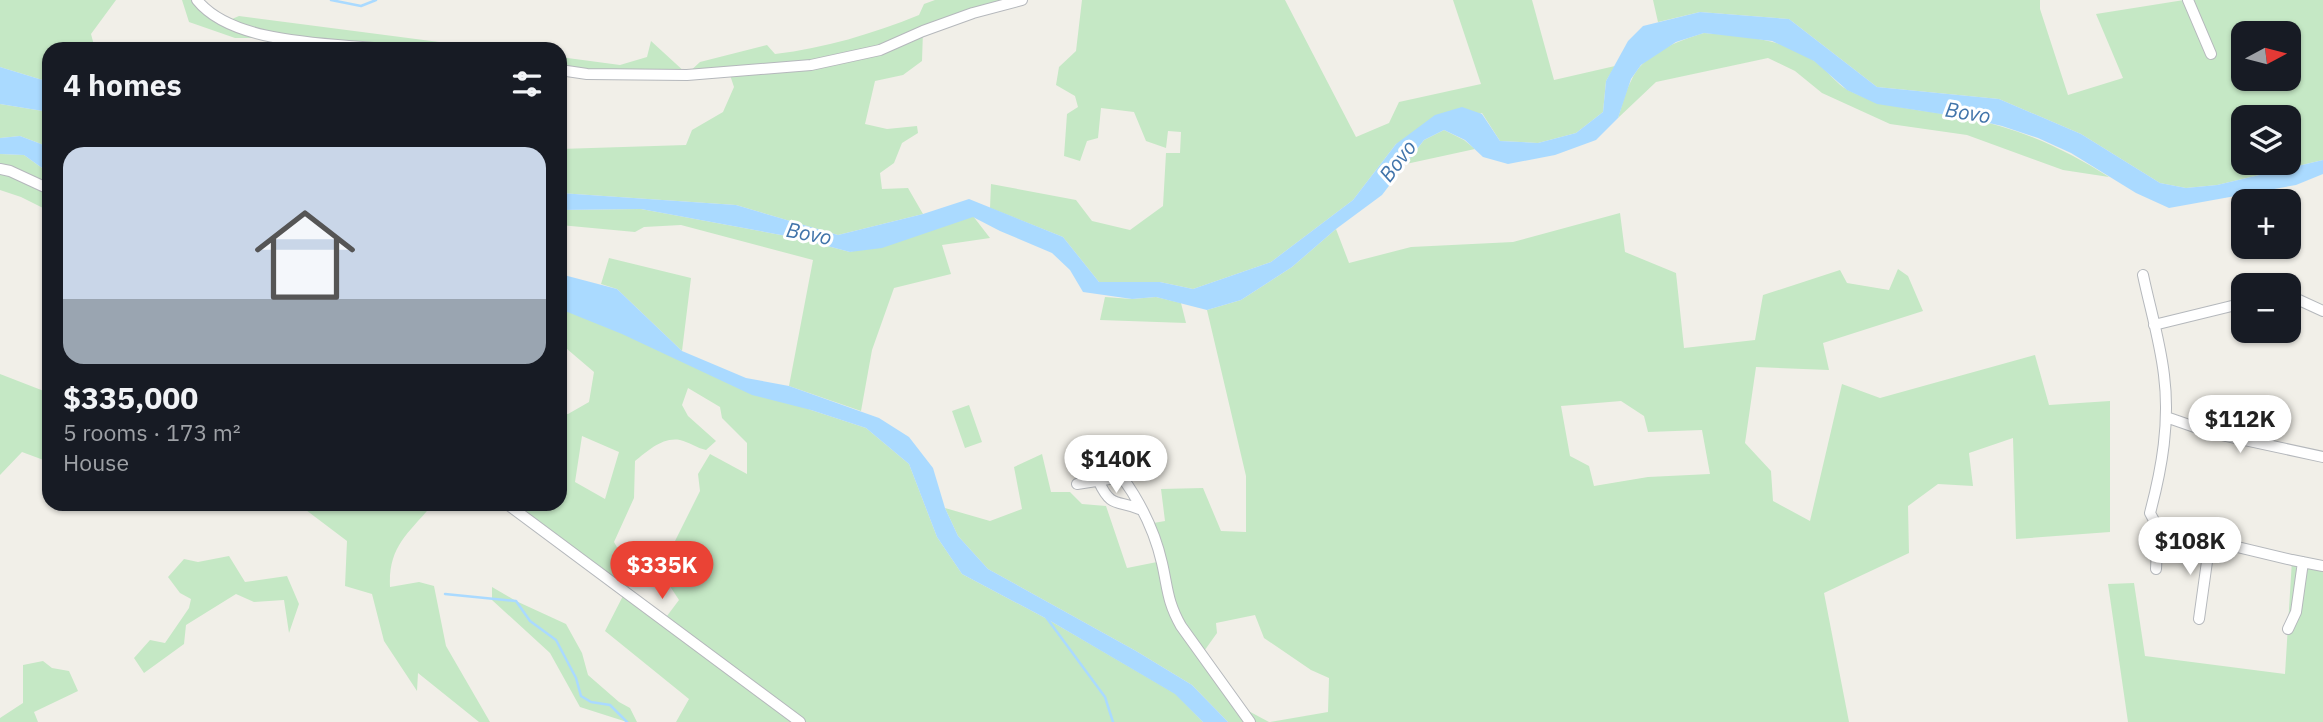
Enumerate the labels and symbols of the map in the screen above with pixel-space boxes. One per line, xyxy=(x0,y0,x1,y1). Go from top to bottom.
north arrow xyxy=(2231,21,2301,91)
water label: Bovo xyxy=(1943,95,1993,129)
water label: Bovo xyxy=(1372,134,1422,187)
water label: Bovo xyxy=(784,215,834,251)
pin: $112K xyxy=(2191,396,2289,455)
pin: $140K xyxy=(1067,435,1165,495)
pin: $108K xyxy=(2141,518,2239,577)
pin: $335K xyxy=(613,542,711,601)

